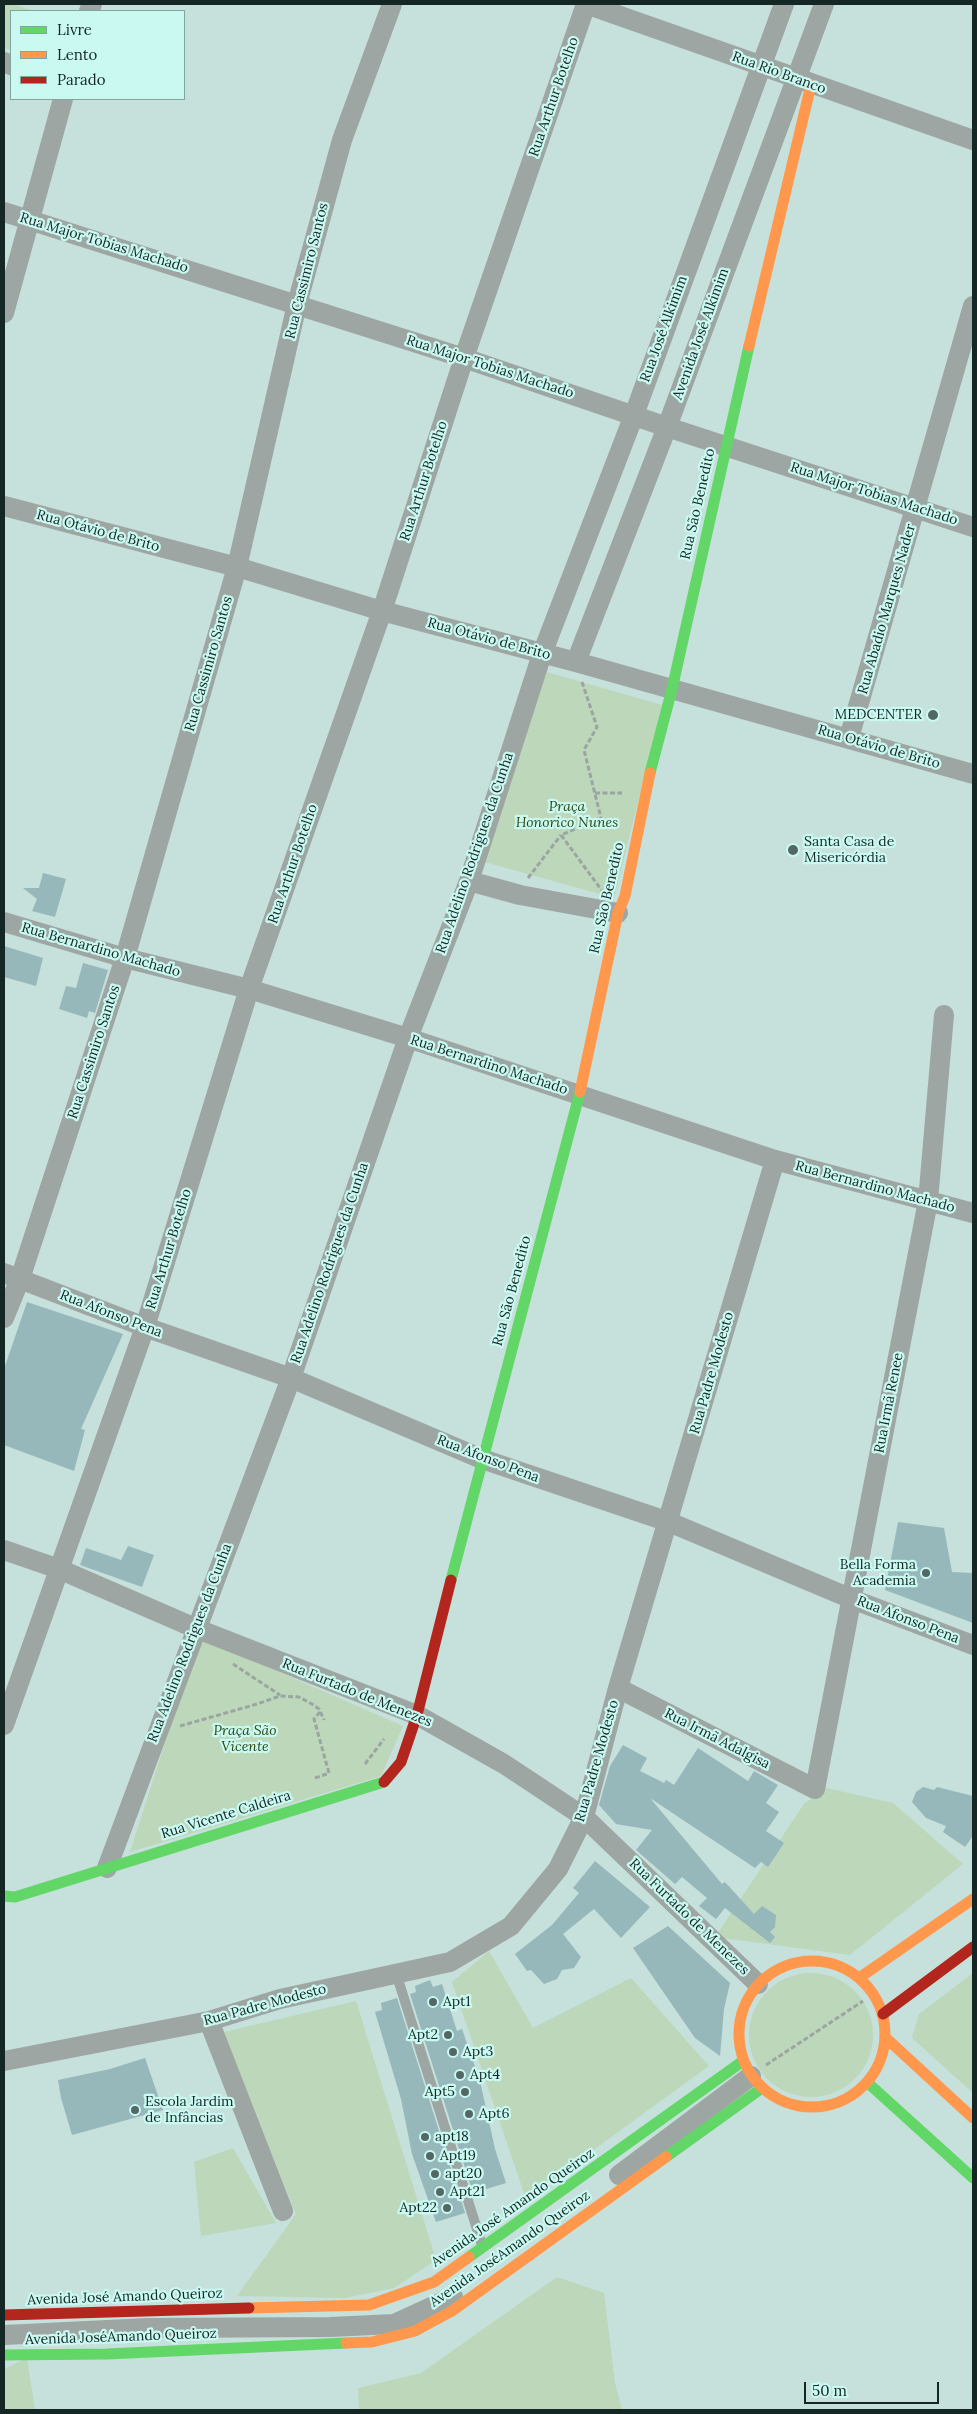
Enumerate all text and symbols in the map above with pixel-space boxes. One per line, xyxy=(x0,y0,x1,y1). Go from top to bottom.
legend xyxy=(10,10,185,100)
text: Livre xyxy=(57,20,92,39)
street label: Rua Arthur Botelho xyxy=(526,35,582,159)
text: Lento xyxy=(57,45,97,64)
street label: Rua Rio Branco xyxy=(730,48,828,98)
text: Parado xyxy=(57,70,106,89)
street label: Rua Cassimiro Santos xyxy=(282,201,332,341)
street label: Rua Major Tobias Machado xyxy=(18,209,190,277)
street label: Avenida José Alkimim xyxy=(669,266,733,402)
street label: Rua José Alkimim xyxy=(637,273,691,385)
street label: Rua Major Tobias Machado xyxy=(404,332,576,402)
street label: Rua Arthur Botelho xyxy=(397,419,451,543)
street label: Rua São Benedito xyxy=(677,447,719,561)
street label: Rua Major Tobias Machado xyxy=(788,459,960,529)
street label: Rua Otávio de Brito xyxy=(35,507,161,555)
street label: Rua Abadio Marques Nader xyxy=(855,522,919,696)
street label: Rua Cassimiro Santos xyxy=(182,594,236,734)
street label: Rua Otávio de Brito xyxy=(426,615,552,663)
place label: MEDCENTER xyxy=(834,707,922,723)
marker: MEDCENTER xyxy=(926,708,940,722)
street label: Rua Otávio de Brito xyxy=(816,721,942,773)
street label: Rua Adelino Rodrigues da Cunha xyxy=(433,750,517,956)
park label: Praça Honorico Nunes xyxy=(516,799,618,832)
street label: Rua Arthur Botelho xyxy=(265,802,321,926)
place label: Santa Casa de Misericórdia xyxy=(804,834,894,866)
street label: Rua São Benedito xyxy=(586,841,628,955)
marker: Santa Casa de Misericórdia xyxy=(786,843,800,857)
street label: Rua Bernardino Machado xyxy=(20,919,182,981)
street label: Rua Cassimiro Santos xyxy=(64,983,124,1121)
street label: Rua Bernardino Machado xyxy=(408,1032,570,1098)
street label: Rua Bernardino Machado xyxy=(793,1158,957,1216)
street label: Rua Adelino Rodrigues da Cunha xyxy=(288,1160,372,1366)
street label: Rua Arthur Botelho xyxy=(143,1187,195,1311)
street label: Rua São Benedito xyxy=(489,1234,535,1348)
street label: Rua Afonso Pena xyxy=(57,1287,165,1341)
street label: Rua Padre Modesto xyxy=(687,1310,737,1436)
street label: Rua Irmã Renee xyxy=(871,1351,907,1455)
street label: Rua Afonso Pena xyxy=(434,1432,542,1486)
street label: Rua Adelino Rodrigues da Cunha xyxy=(144,1541,236,1745)
place label: Bella Forma Academia xyxy=(840,1557,916,1590)
marker: Bella Forma Academia xyxy=(920,1567,932,1579)
street label: Rua Afonso Pena xyxy=(854,1593,962,1647)
street label: Rua Furtado de Menezes xyxy=(280,1655,434,1731)
street label: Rua Padre Modesto xyxy=(572,1698,622,1824)
street label: Rua Irmã Adalgisa xyxy=(662,1705,772,1773)
park label: Praça São Vicente xyxy=(213,1723,277,1755)
street label: Rua Vicente Caldeira xyxy=(159,1787,293,1843)
street label: Rua Furtado de Menezes xyxy=(626,1855,752,1979)
street label: Rua Padre Modesto xyxy=(202,1981,328,2029)
place label: Apt1 xyxy=(443,1994,471,2010)
marker: Apt1 xyxy=(427,1996,439,2008)
place label: Apt2 xyxy=(408,2027,438,2043)
marker: Apt2 xyxy=(442,2029,454,2041)
place label: Apt3 xyxy=(463,2044,493,2060)
marker: Apt3 xyxy=(447,2046,459,2058)
place label: Apt4 xyxy=(470,2067,500,2083)
marker: Apt4 xyxy=(454,2069,466,2081)
place label: Apt5 xyxy=(425,2084,455,2100)
marker: Apt5 xyxy=(459,2086,471,2098)
place label: Escola Jardim de Infâncias xyxy=(145,2094,233,2126)
marker: Escola Jardim de Infâncias xyxy=(129,2104,141,2116)
place label: Apt6 xyxy=(479,2106,510,2122)
marker: Apt6 xyxy=(463,2108,475,2120)
place label: apt18 xyxy=(435,2129,469,2145)
marker: apt18 xyxy=(419,2131,431,2143)
street label: Avenida José Amando Queiroz xyxy=(428,2145,598,2271)
place label: Apt19 xyxy=(440,2148,476,2164)
marker: Apt19 xyxy=(424,2150,436,2162)
place label: apt20 xyxy=(445,2166,482,2182)
marker: apt20 xyxy=(429,2168,441,2180)
place label: Apt21 xyxy=(450,2184,485,2200)
marker: Apt21 xyxy=(434,2186,446,2198)
street label: Avenida JoséAmando Queiroz xyxy=(427,2187,593,2311)
place label: Apt22 xyxy=(399,2200,437,2216)
marker: Apt22 xyxy=(441,2202,453,2214)
street label: Avenida José Amando Queiroz xyxy=(27,2285,223,2309)
street label: Avenida JoséAmando Queiroz xyxy=(25,2325,217,2349)
scale bar xyxy=(807,2372,942,2404)
text: 50 m xyxy=(812,2381,847,2400)

